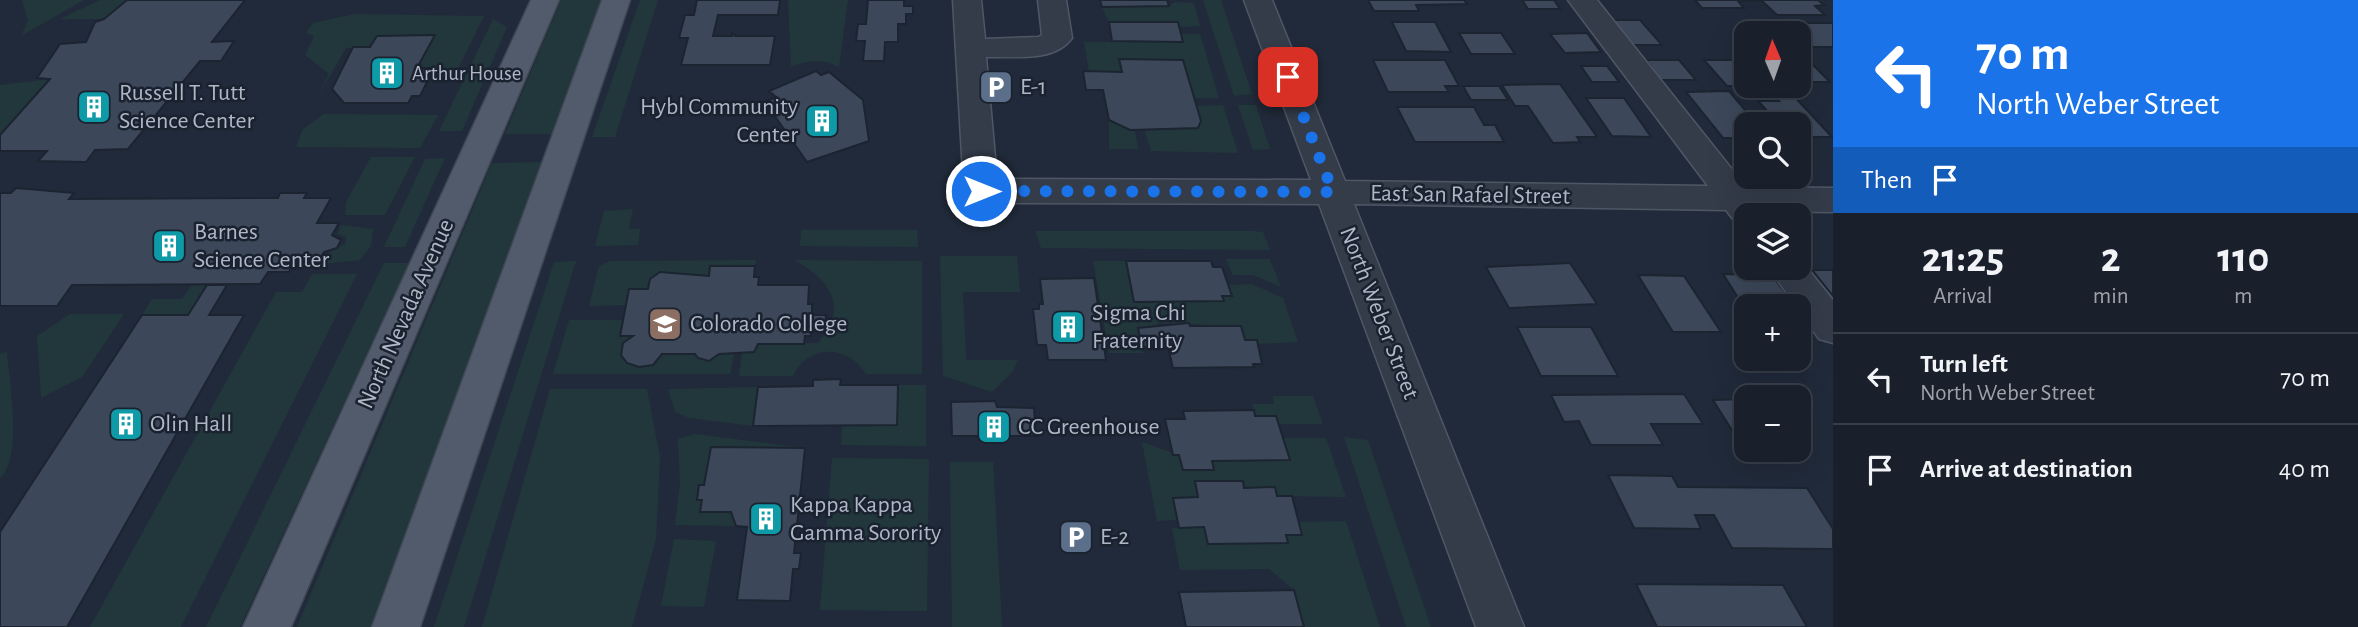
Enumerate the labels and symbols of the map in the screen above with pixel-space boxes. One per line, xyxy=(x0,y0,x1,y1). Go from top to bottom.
north arrow xyxy=(1734,21,1811,98)
pin xyxy=(1258,47,1318,107)
building icon: Arthur House xyxy=(368,54,406,92)
place label: Arthur House xyxy=(412,63,522,84)
parking icon: E-1 xyxy=(977,68,1015,106)
place label: E-1 xyxy=(1020,75,1046,99)
place label: Russell T. Tutt Science Center xyxy=(119,81,254,133)
building icon: Russell T. Tutt Science Center xyxy=(75,88,113,126)
place label: Hybl Community Center xyxy=(640,95,798,147)
building icon: Hybl Community Center xyxy=(803,102,841,140)
position arrow xyxy=(944,154,1018,228)
street label: East San Rafael Street xyxy=(1370,181,1571,209)
street label: North Nevada Avenue xyxy=(353,216,459,412)
place label: Barnes Science Center xyxy=(194,220,329,272)
street label: North Weber Street xyxy=(1335,224,1423,403)
building icon: Barnes Science Center xyxy=(150,227,188,265)
place label: Sigma Chi Fraternity xyxy=(1092,301,1186,353)
school or university icon: Colorado College xyxy=(646,305,684,343)
building icon: Sigma Chi Fraternity xyxy=(1049,308,1087,346)
place label: Colorado College xyxy=(690,312,847,336)
building icon: Olin Hall xyxy=(107,405,145,443)
building icon: CC Greenhouse xyxy=(975,408,1013,446)
place label: Olin Hall xyxy=(150,412,232,436)
place label: CC Greenhouse xyxy=(1018,415,1160,439)
place label: Kappa Kappa Gamma Sorority xyxy=(790,493,941,545)
building icon: Kappa Kappa Gamma Sorority xyxy=(747,500,785,538)
parking icon: E-2 xyxy=(1057,518,1095,556)
place label: E-2 xyxy=(1100,525,1129,549)

